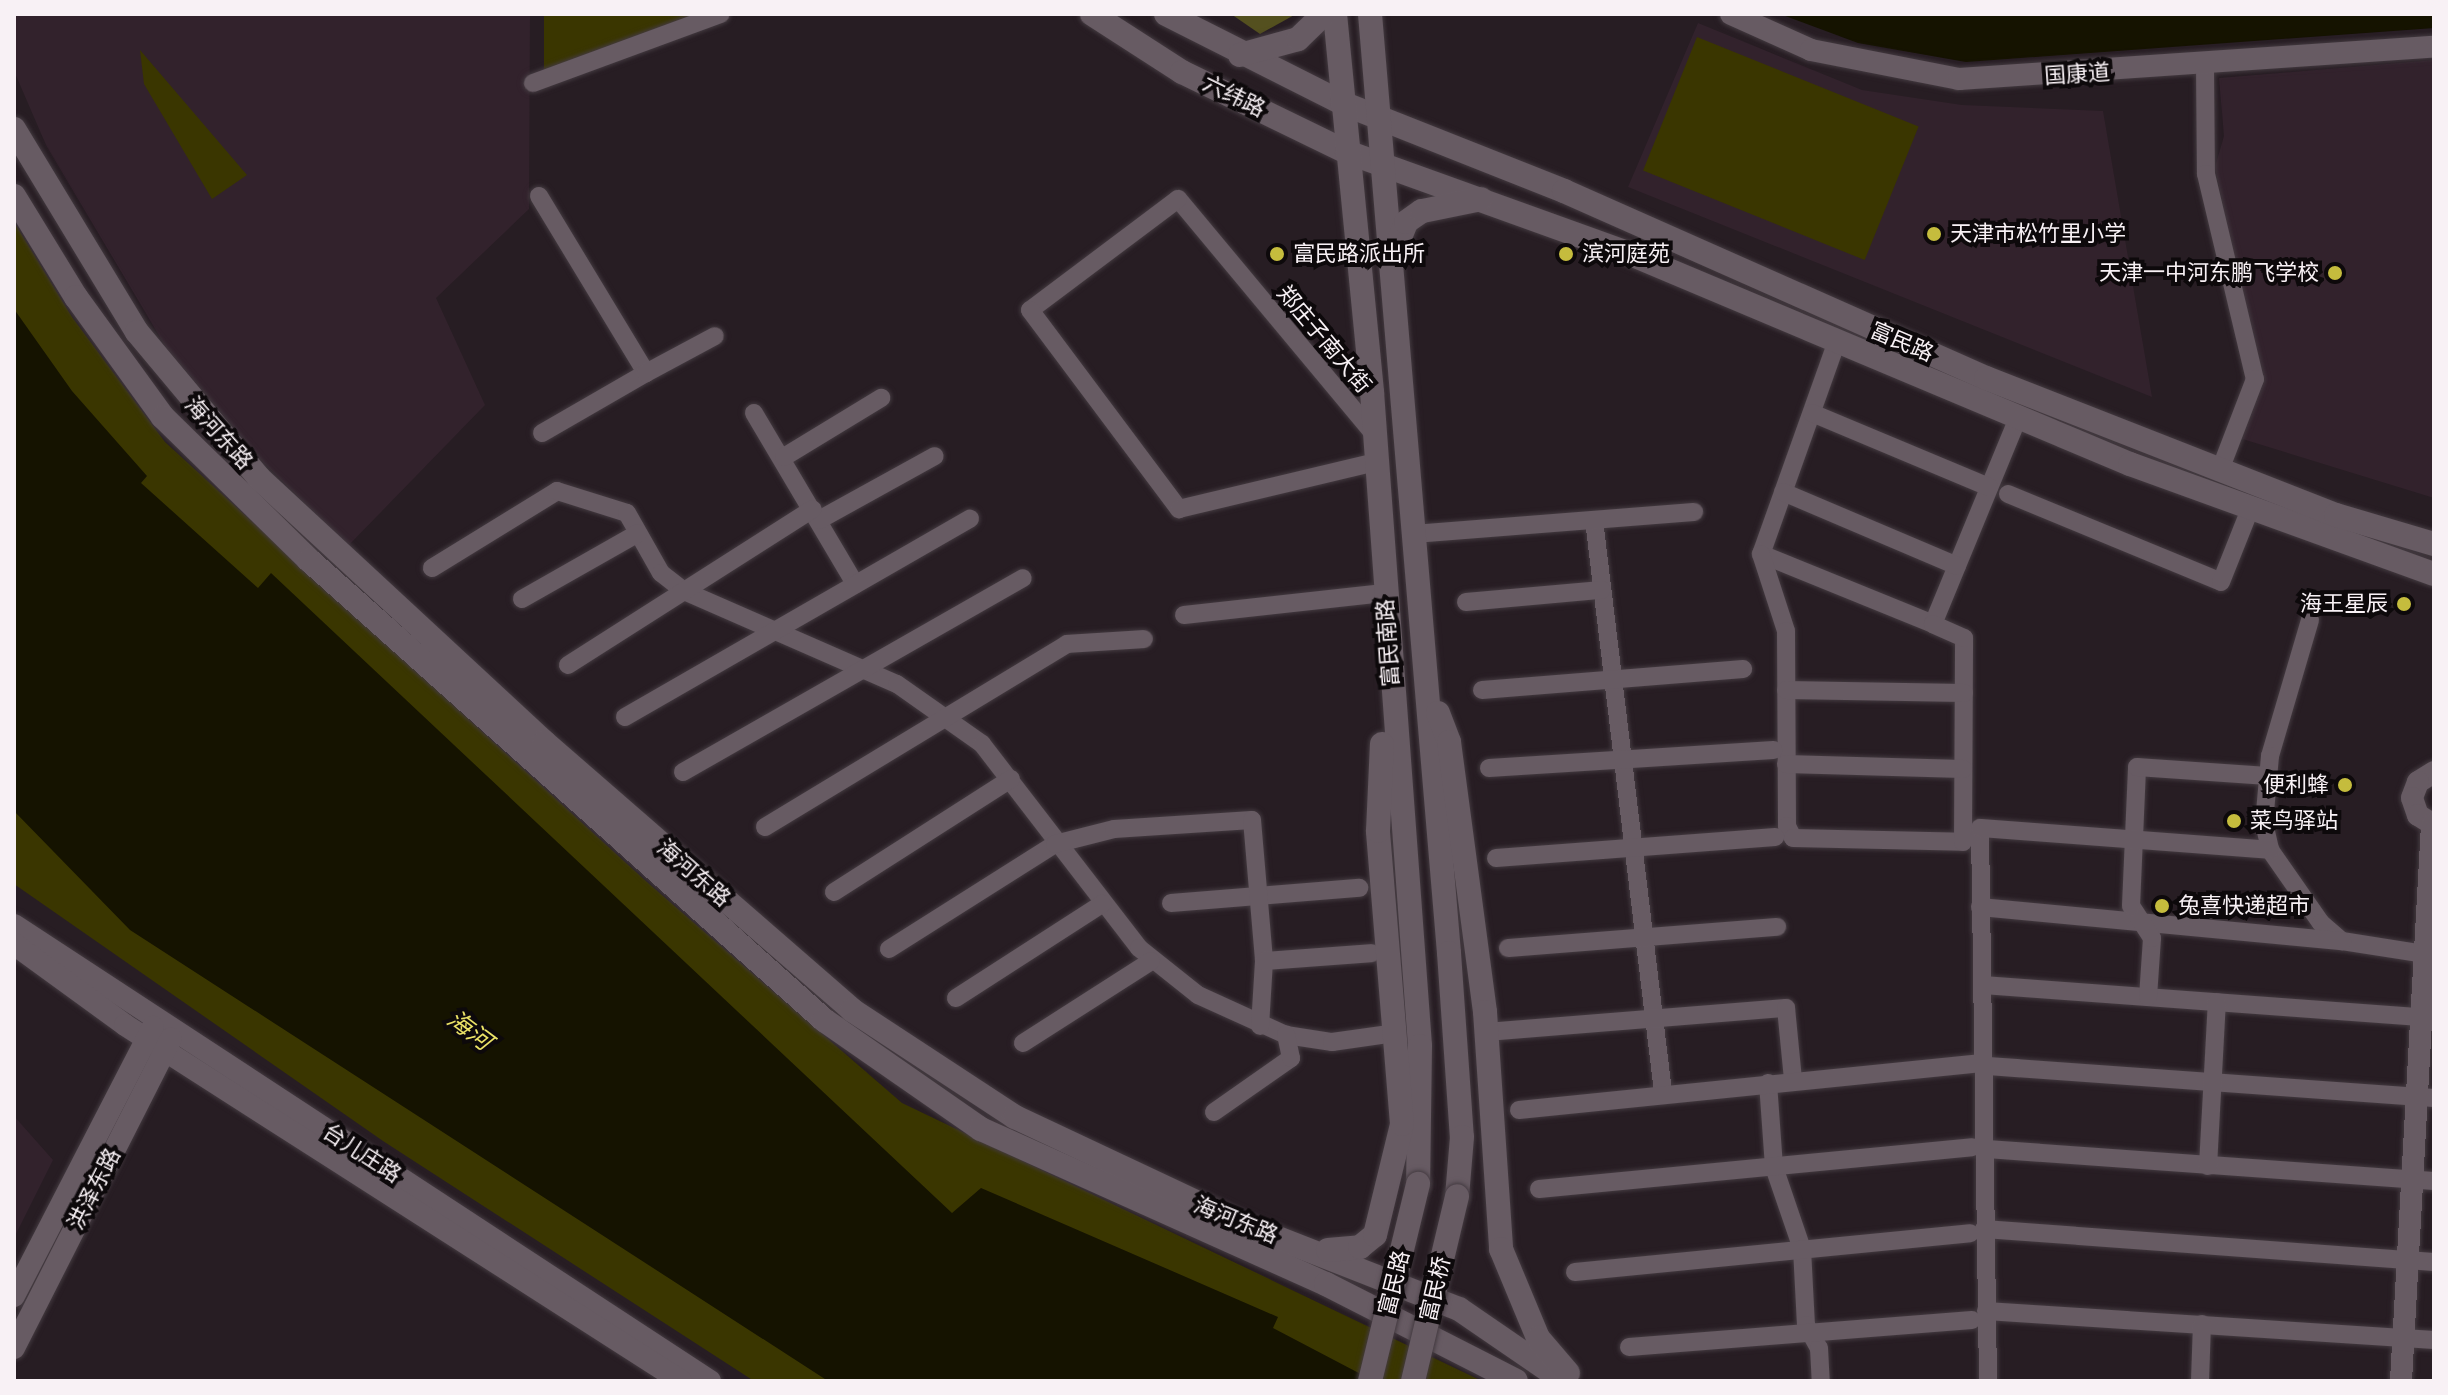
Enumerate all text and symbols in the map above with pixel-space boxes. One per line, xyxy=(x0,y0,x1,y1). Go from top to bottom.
street label: 国康道 xyxy=(2043,59,2111,89)
street label: 六纬路 xyxy=(1199,70,1269,122)
place label: 天津市松竹里小学 xyxy=(1950,221,2126,247)
marker: 天津市松竹里小学 xyxy=(1925,225,1943,243)
place label: 富民路派出所 xyxy=(1293,241,1425,267)
place label: 滨河庭苑 xyxy=(1582,241,1670,267)
marker: 富民路派出所 xyxy=(1268,245,1286,263)
marker: 滨河庭苑 xyxy=(1557,245,1575,263)
place label: 天津一中河东鹏飞学校 xyxy=(2099,260,2319,286)
marker: 天津一中河东鹏飞学校 xyxy=(2326,264,2344,282)
street label: 郑庄子南大街 xyxy=(1271,280,1377,398)
street label: 富民路 xyxy=(1866,317,1938,367)
street label: 海河东路 xyxy=(180,391,258,475)
place label: 海王星辰 xyxy=(2300,591,2388,617)
marker: 海王星辰 xyxy=(2395,595,2413,613)
street label: 富民南路 xyxy=(1372,598,1404,688)
place label: 便利蜂 xyxy=(2263,772,2329,798)
marker: 便利蜂 xyxy=(2336,776,2354,794)
place label: 菜鸟驿站 xyxy=(2250,808,2338,834)
marker: 菜鸟驿站 xyxy=(2225,812,2243,830)
street label: 海河东路 xyxy=(652,834,736,912)
place label: 兔喜快递超市 xyxy=(2178,893,2310,919)
marker: 兔喜快递超市 xyxy=(2153,897,2171,915)
water label: 海河 xyxy=(441,1005,497,1057)
street label: 台儿庄路 xyxy=(318,1118,406,1188)
street label: 洪泽东路 xyxy=(62,1144,126,1234)
street label: 海河东路 xyxy=(1190,1191,1282,1249)
street label: 富民路 xyxy=(1373,1248,1415,1318)
street label: 富民桥 xyxy=(1415,1254,1455,1324)

